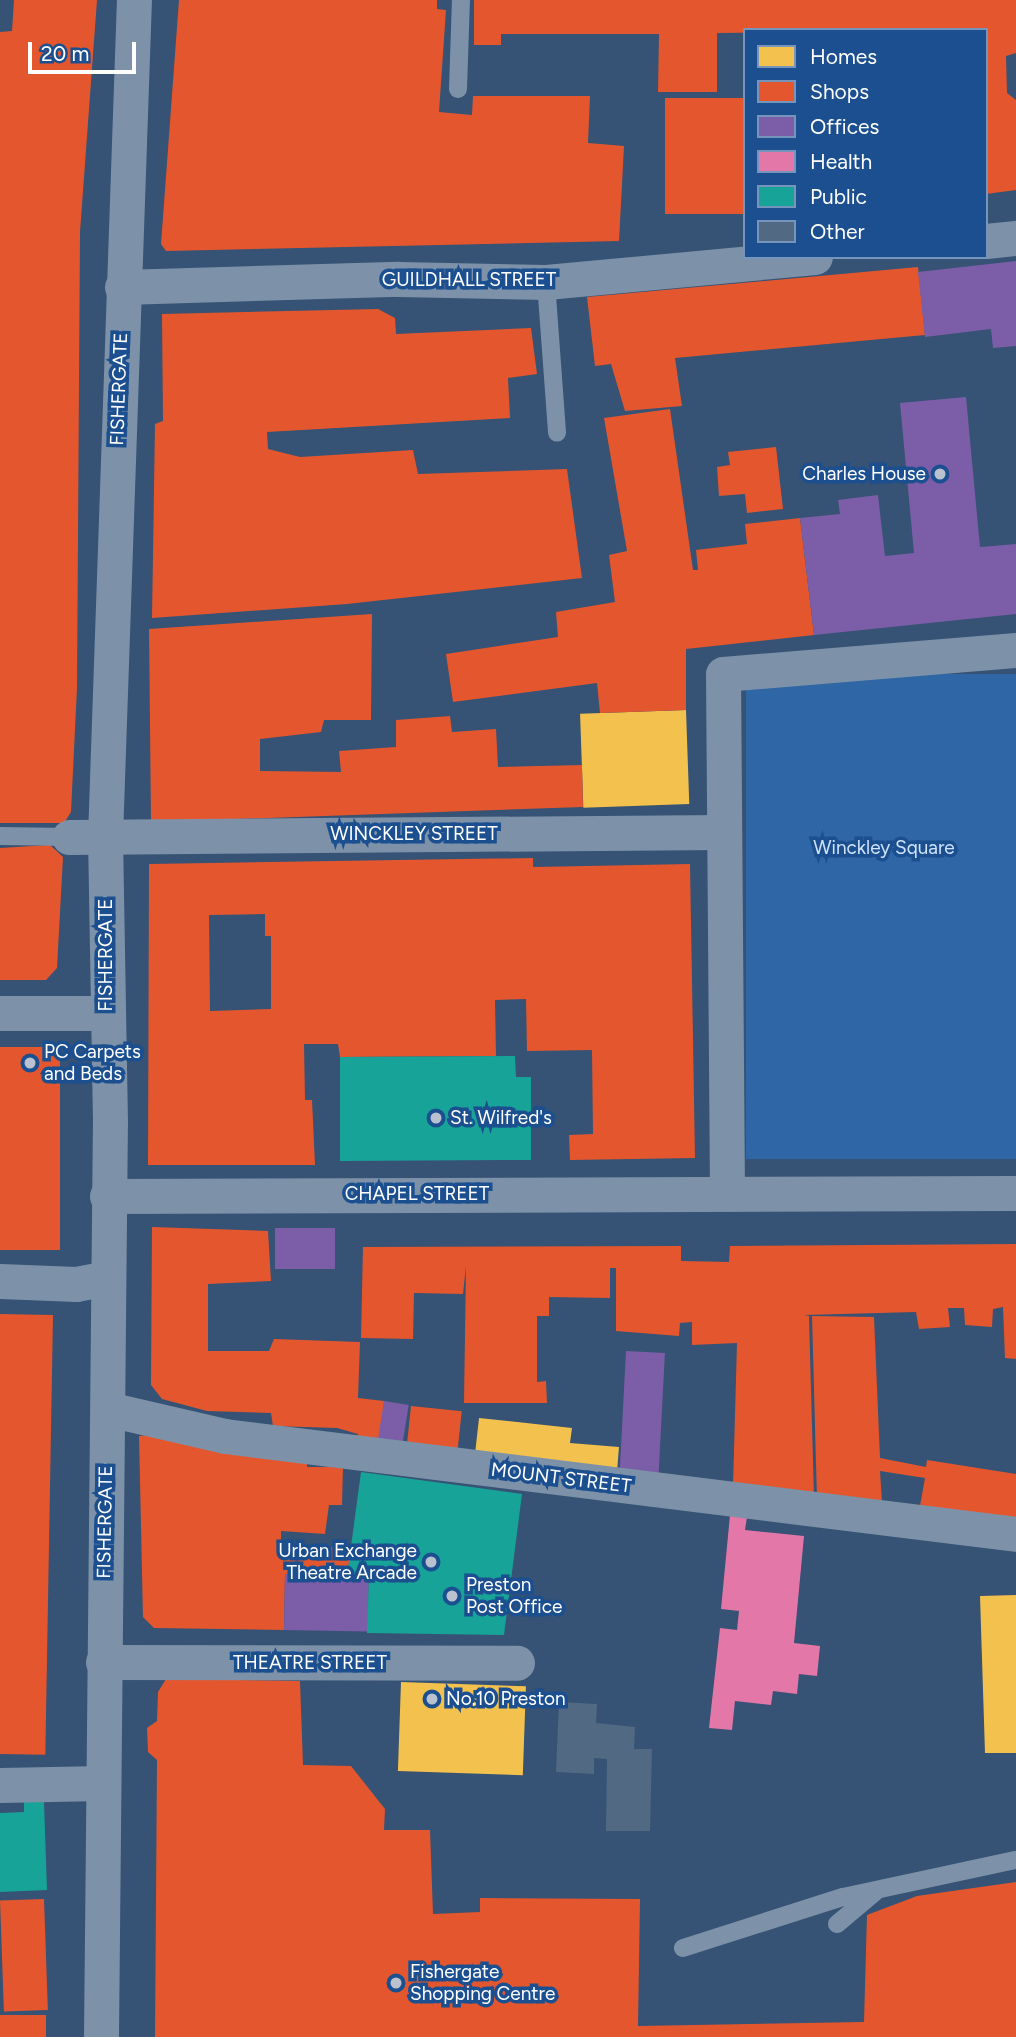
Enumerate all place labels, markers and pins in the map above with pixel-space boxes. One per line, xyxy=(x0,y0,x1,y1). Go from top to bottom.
place label: Charles House xyxy=(802,463,926,485)
marker: Charles House xyxy=(932,466,948,482)
place label: PC Carpets and Beds xyxy=(44,1041,141,1085)
marker: PC Carpets and Beds xyxy=(22,1055,38,1071)
place label: St. Wilfred's xyxy=(450,1107,552,1129)
marker: St. Wilfred's xyxy=(428,1110,444,1126)
place label: Urban Exchange Theatre Arcade xyxy=(278,1540,417,1584)
marker: Urban Exchange Theatre Arcade xyxy=(423,1554,439,1570)
place label: Preston Post Office xyxy=(466,1574,562,1618)
marker: Preston Post Office xyxy=(444,1588,460,1604)
place label: No.10 Preston xyxy=(446,1688,566,1710)
marker: No.10 Preston xyxy=(424,1691,440,1707)
place label: Fishergate Shopping Centre xyxy=(410,1961,555,2005)
marker: Fishergate Shopping Centre xyxy=(388,1975,404,1991)

